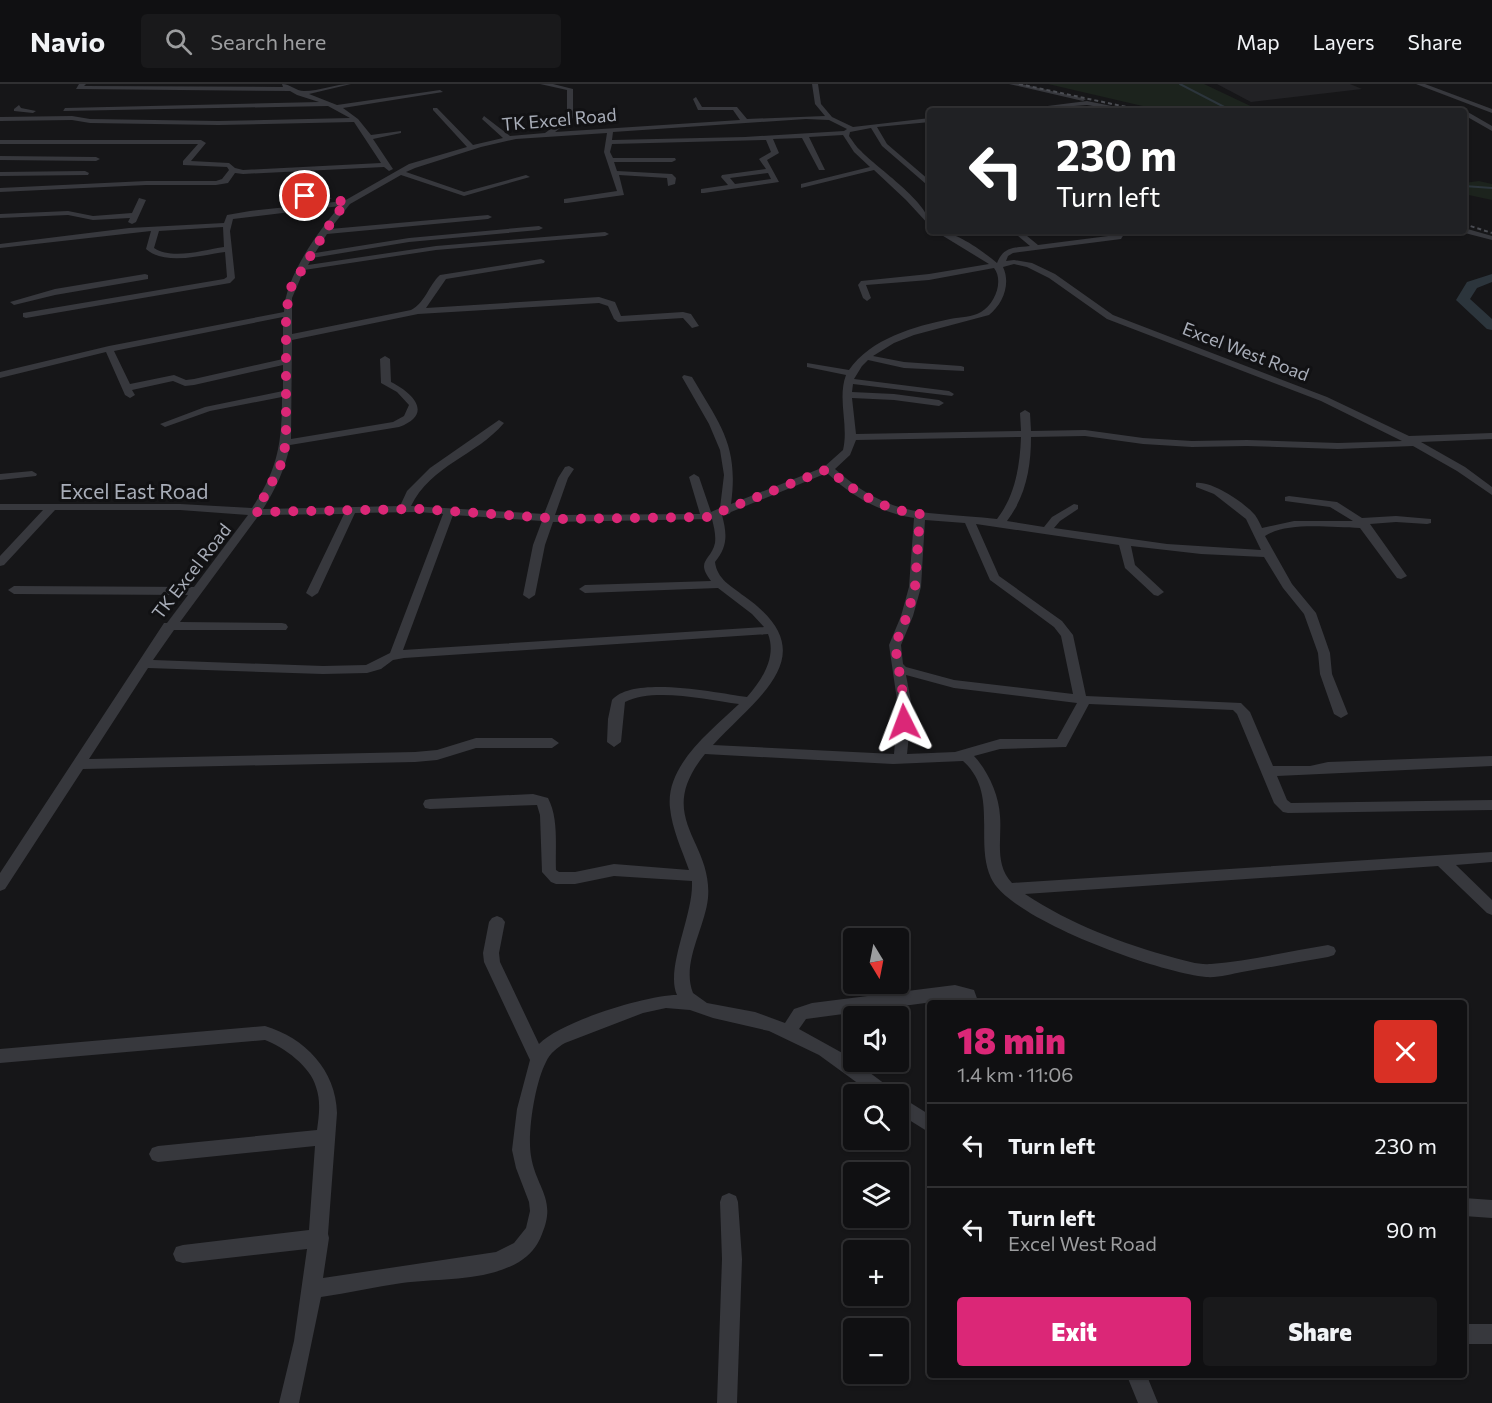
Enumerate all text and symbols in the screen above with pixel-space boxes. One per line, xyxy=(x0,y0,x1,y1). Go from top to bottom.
search box xyxy=(141,14,561,68)
text: Navio xyxy=(30,24,105,58)
icon: search xyxy=(162,25,195,58)
text: Search here xyxy=(210,28,326,55)
text: Map xyxy=(1236,29,1280,54)
text: Layers xyxy=(1313,29,1375,54)
text: Share xyxy=(1408,29,1462,54)
street label: TK Excel Road xyxy=(501,103,617,135)
text: 230 m xyxy=(1056,128,1177,180)
icon: left xyxy=(957,132,1035,210)
pin xyxy=(279,170,330,221)
icon: arrive xyxy=(288,179,321,212)
text: Turn left xyxy=(1056,180,1160,213)
street label: Excel West Road xyxy=(1180,317,1312,385)
street label: Excel East Road xyxy=(60,478,208,503)
street label: TK Excel Road xyxy=(147,519,235,623)
position arrow xyxy=(872,690,936,754)
north arrow xyxy=(843,928,909,994)
map controls xyxy=(843,928,909,1384)
button: sound xyxy=(843,1006,909,1072)
text: 18 min xyxy=(957,1017,1066,1061)
button: close xyxy=(1374,1020,1437,1083)
text: 1.4 km · 11:06 xyxy=(957,1062,1074,1086)
button: search xyxy=(843,1084,909,1150)
icon: left xyxy=(957,1129,990,1162)
text: Turn left xyxy=(1008,1132,1095,1159)
text: 230 m xyxy=(1374,1132,1437,1159)
button: layers xyxy=(843,1162,909,1228)
text: Turn left xyxy=(1008,1204,1095,1231)
icon: left xyxy=(957,1213,990,1246)
text: 90 m xyxy=(1386,1216,1437,1243)
text: Excel West Road xyxy=(1008,1231,1157,1255)
button: + xyxy=(843,1240,909,1306)
button: Exit xyxy=(957,1297,1191,1366)
button: Share xyxy=(1203,1297,1437,1366)
button: − xyxy=(843,1318,909,1384)

